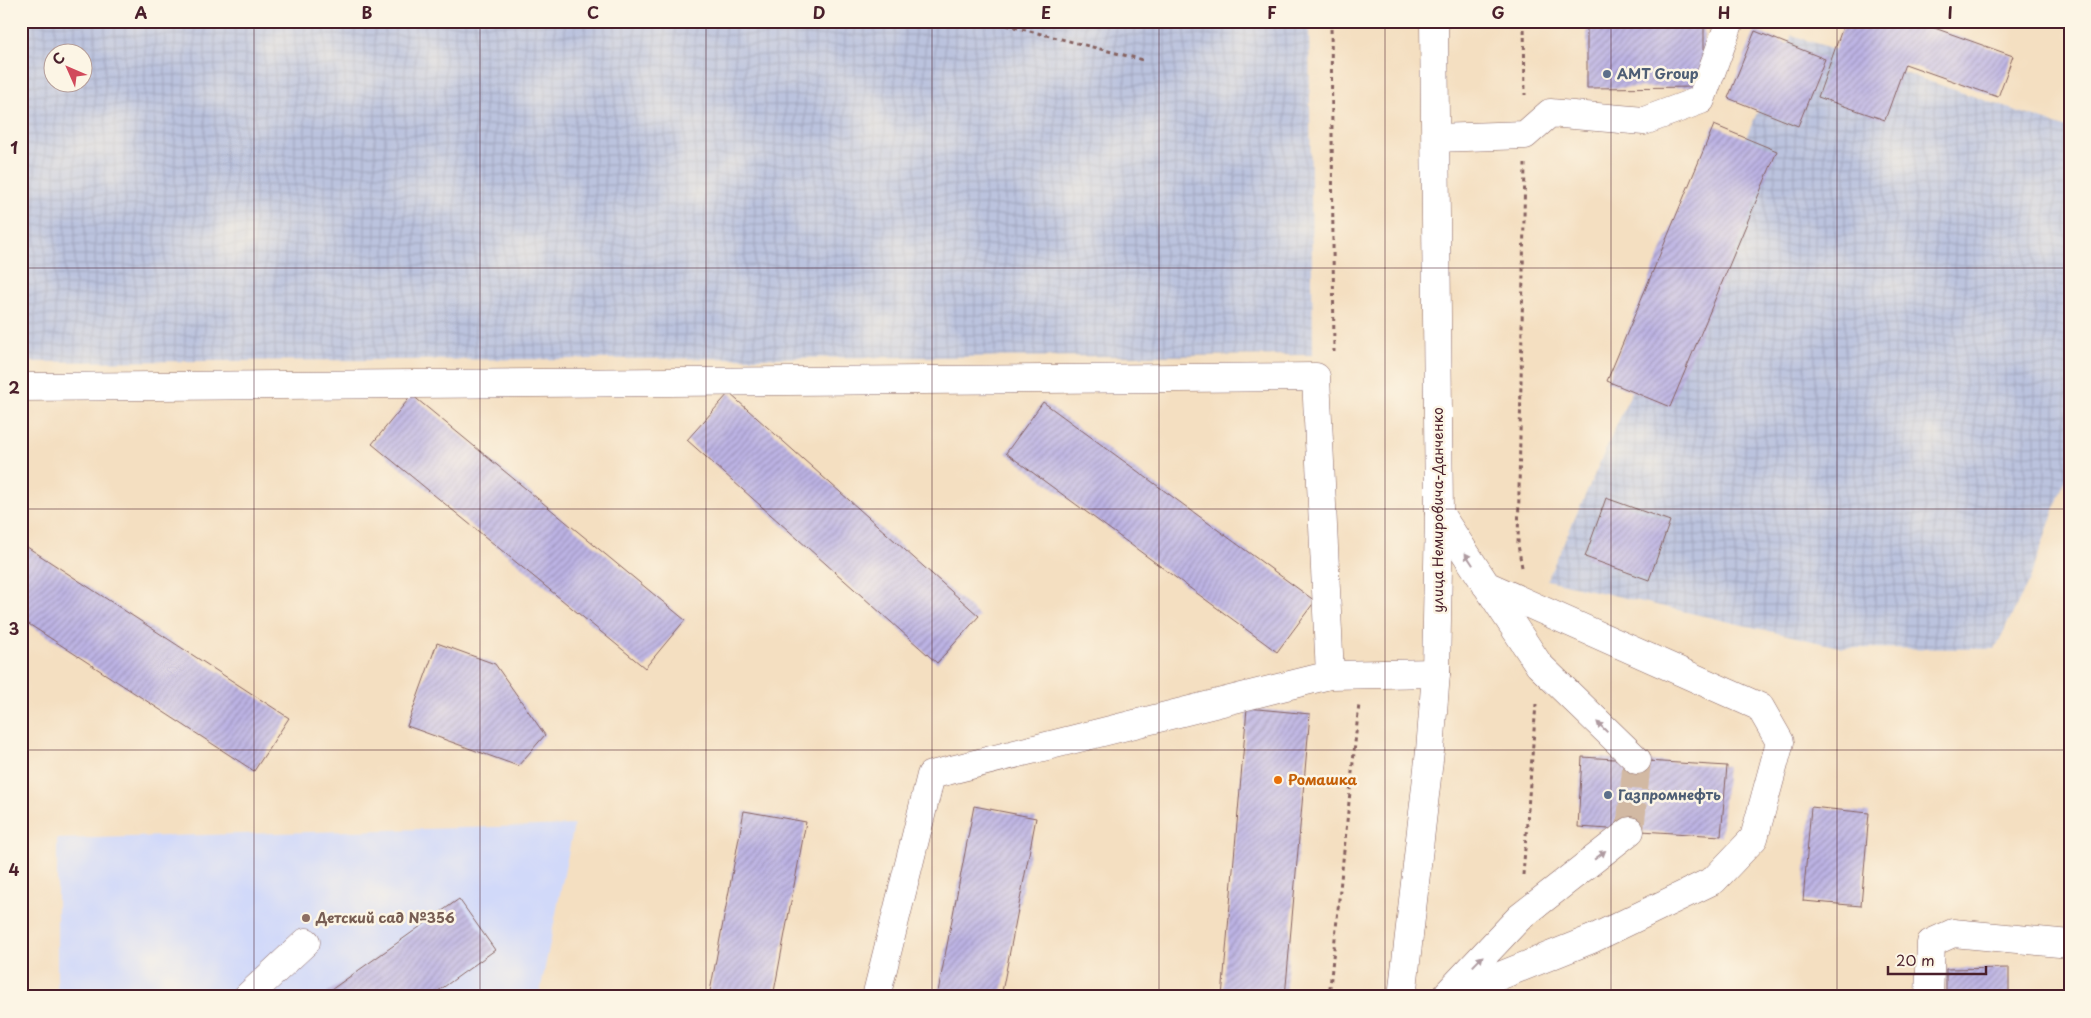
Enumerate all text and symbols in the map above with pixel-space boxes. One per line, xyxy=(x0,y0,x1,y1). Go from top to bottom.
text: A xyxy=(135,0,148,24)
text: B xyxy=(362,0,373,24)
text: C xyxy=(587,0,599,24)
text: D xyxy=(813,0,825,24)
text: E xyxy=(1041,0,1051,24)
text: F xyxy=(1267,0,1277,24)
text: G xyxy=(1491,0,1505,24)
text: H xyxy=(1718,0,1730,24)
text: I xyxy=(1947,0,1953,24)
north arrow xyxy=(42,42,92,92)
text: С xyxy=(47,47,70,70)
place label: АМТ Group xyxy=(1617,63,1699,84)
marker: АМТ Group xyxy=(1601,68,1613,80)
text: 1 xyxy=(10,135,18,159)
text: 2 xyxy=(8,375,20,399)
street label: улица Немировича-Данченко xyxy=(1427,407,1448,613)
one-way arrow xyxy=(1465,552,1474,566)
text: 3 xyxy=(9,616,19,640)
one-way arrow xyxy=(1596,721,1608,733)
place label: Ромашка xyxy=(1288,769,1357,790)
marker: Ромашка xyxy=(1272,774,1284,786)
place label: Газпромнефть xyxy=(1618,784,1721,805)
marker: Газпромнефть xyxy=(1602,789,1614,801)
one-way arrow xyxy=(1593,849,1606,860)
text: 4 xyxy=(9,857,20,881)
place label: Детский сад №356 xyxy=(315,907,455,928)
marker: Детский сад №356 xyxy=(300,912,312,924)
scale bar xyxy=(1888,943,1986,975)
text: 20 m xyxy=(1896,948,1935,971)
one-way arrow xyxy=(1472,956,1484,968)

